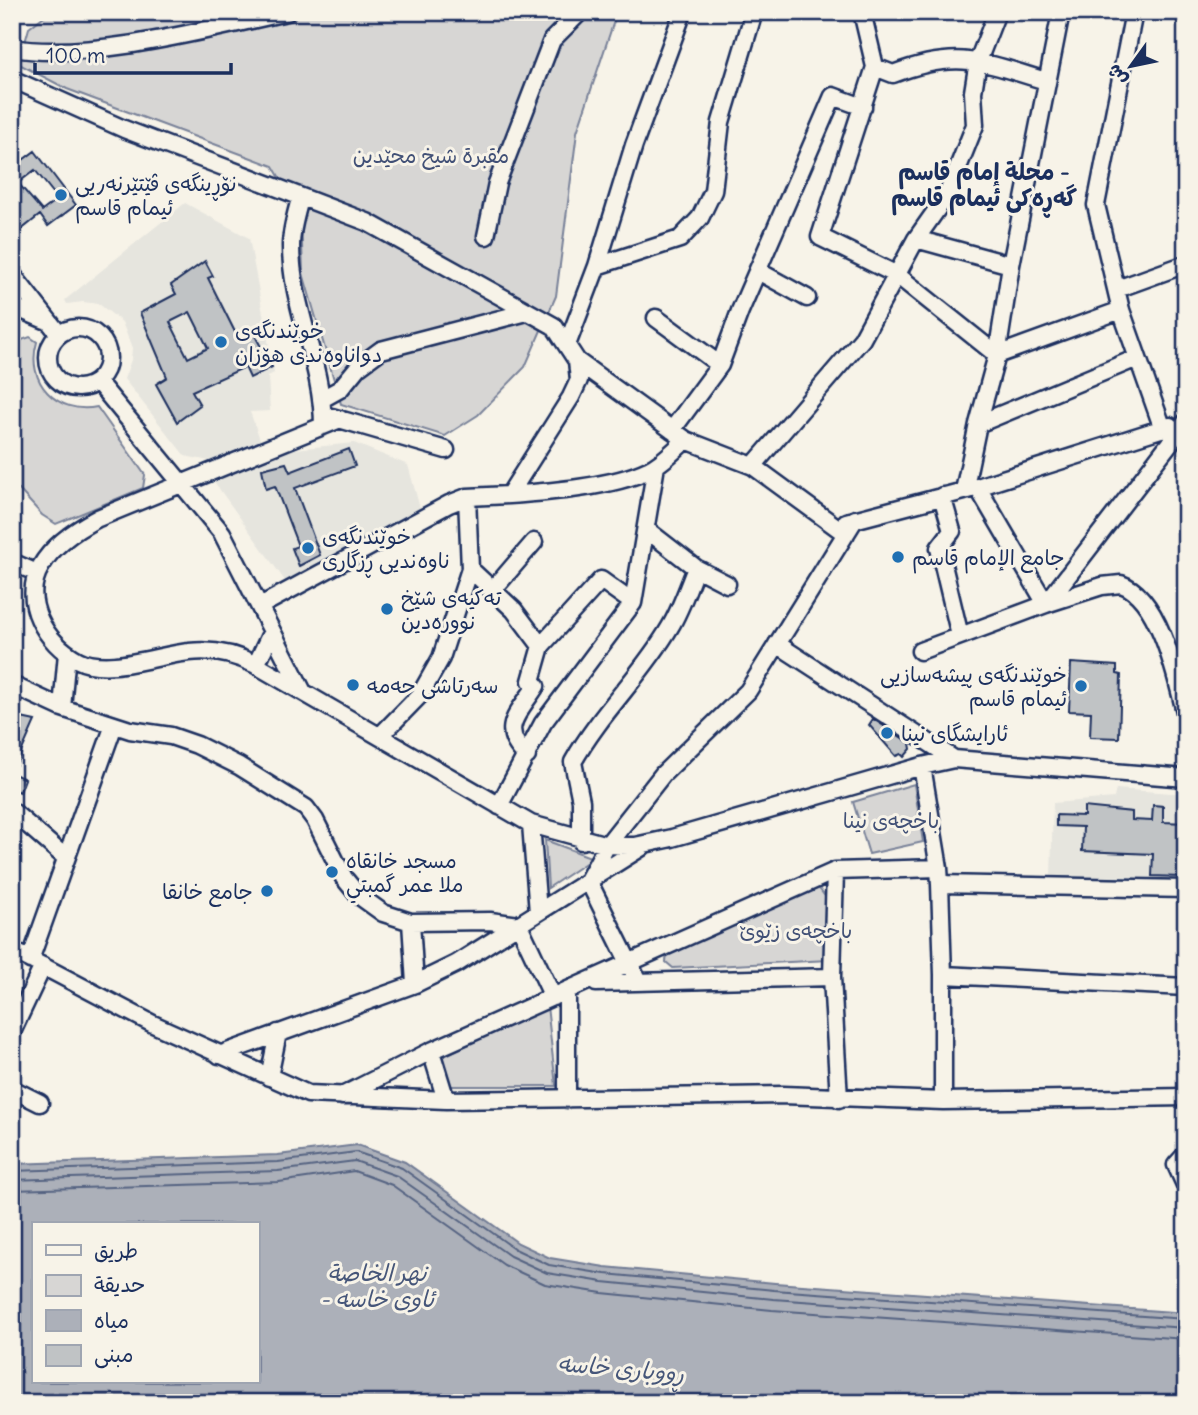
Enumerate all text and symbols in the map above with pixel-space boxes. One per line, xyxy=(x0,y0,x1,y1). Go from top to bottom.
scale bar xyxy=(35,32,231,76)
north arrow xyxy=(1096,32,1166,102)
text: 100 m xyxy=(46,42,105,69)
text: ش xyxy=(1101,60,1132,91)
park label: مقبرة شيخ محێدین xyxy=(353,142,509,170)
district label: محلة إمام قاسم - گەڕەکی ئیمام قاسم xyxy=(891,157,1078,218)
place label: نۆڕینگەی ڤێتێرنەریی ئیمام قاسم xyxy=(75,170,237,224)
marker: نۆڕینگەی ڤێتێرنەریی ئیمام قاسم xyxy=(53,187,69,203)
place label: خوێندنگەی دواناوەندی هۆزان xyxy=(235,317,382,368)
marker: خوێندنگەی دواناوەندی هۆزان xyxy=(213,334,229,350)
place label: خوێندنگەی ناوەندیی ڕزگاری xyxy=(322,523,450,578)
marker: خوێندنگەی ناوەندیی ڕزگاری xyxy=(300,540,316,556)
place label: جامع الإمام قاسم xyxy=(912,544,1065,574)
marker: جامع الإمام قاسم xyxy=(890,549,906,565)
place label: تەکیەی شێخ نوورەدین xyxy=(401,584,502,635)
marker: تەکیەی شێخ نوورەدین xyxy=(379,601,395,617)
place label: خوێندنگەی پیشەسازیی ئیمام قاسم xyxy=(880,661,1067,715)
place label: سەرتاشی حەمە xyxy=(367,672,499,700)
marker: سەرتاشی حەمە xyxy=(345,677,361,693)
marker: خوێندنگەی پیشەسازیی ئیمام قاسم xyxy=(1073,678,1089,694)
place label: ئارایشگای نینا xyxy=(901,720,1008,747)
marker: ئارایشگای نینا xyxy=(879,725,895,741)
park label: باخچەی نینا xyxy=(843,807,939,834)
place label: مسجد خانقاه ملا عمر گمبتي xyxy=(346,847,464,904)
marker: مسجد خانقاه ملا عمر گمبتي xyxy=(324,864,340,880)
place label: جامع خانقا xyxy=(162,878,253,907)
marker: جامع خانقا xyxy=(259,883,275,899)
park label: باخچەی زێوێ xyxy=(740,917,852,944)
legend xyxy=(32,1222,259,1384)
text: طريق xyxy=(94,1237,138,1264)
water label: نهر الخاصة - ئاوی خاسە xyxy=(320,1258,437,1313)
text: حديقة xyxy=(94,1271,145,1298)
text: مياه xyxy=(94,1307,129,1334)
text: مبنى xyxy=(94,1341,133,1369)
water label: ڕووباری خاسە xyxy=(556,1348,686,1394)

